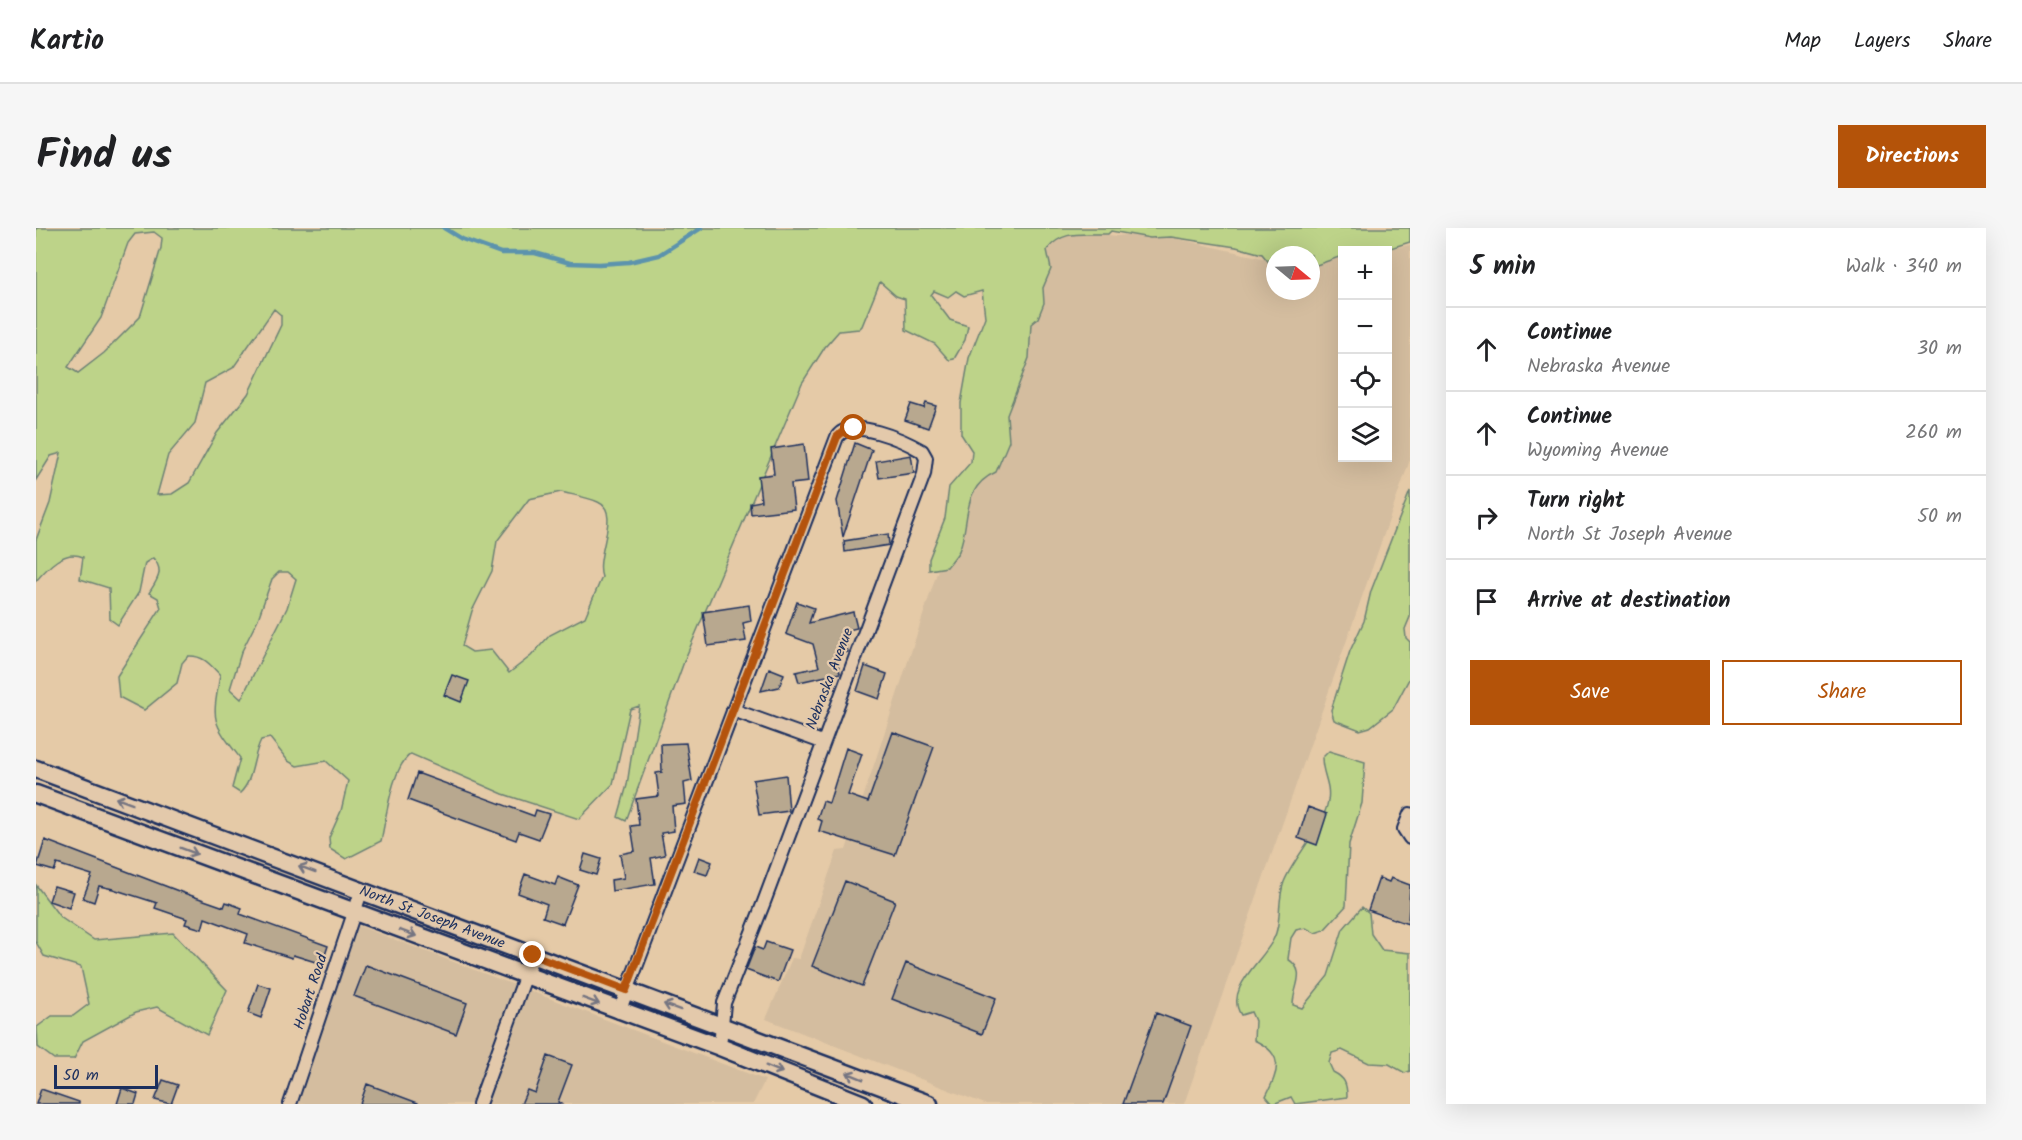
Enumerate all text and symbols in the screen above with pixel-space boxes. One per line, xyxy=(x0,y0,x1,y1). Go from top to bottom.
text: Kartio xyxy=(30,19,104,64)
text: Map xyxy=(1784,25,1821,58)
text: Layers xyxy=(1854,25,1910,58)
text: Share xyxy=(1943,25,1992,58)
text: Find us xyxy=(36,123,172,190)
button: Directions xyxy=(1838,125,1986,188)
north arrow xyxy=(1266,246,1320,300)
map controls xyxy=(1338,246,1392,462)
button: + xyxy=(1338,246,1392,300)
text: 5 min xyxy=(1470,246,1536,288)
text: Walk · 340 m xyxy=(1846,251,1962,283)
button: − xyxy=(1338,300,1392,354)
text: Continue xyxy=(1527,316,1612,351)
icon: ahead xyxy=(1470,333,1503,366)
text: 30 m xyxy=(1917,333,1962,365)
text: Nebraska Avenue xyxy=(1527,351,1670,383)
button: locate xyxy=(1338,354,1392,408)
text: Continue xyxy=(1527,400,1612,435)
button: layers xyxy=(1338,408,1392,462)
route start xyxy=(840,414,866,440)
icon: ahead xyxy=(1470,417,1503,450)
text: 260 m xyxy=(1905,417,1962,449)
text: Wyoming Avenue xyxy=(1527,435,1669,467)
text: Turn right xyxy=(1527,484,1625,519)
icon: right xyxy=(1470,501,1503,534)
text: 50 m xyxy=(1917,501,1962,533)
text: North St Joseph Avenue xyxy=(1527,519,1732,551)
text: Arrive at destination xyxy=(1527,584,1730,619)
icon: arrive xyxy=(1470,585,1503,618)
street label: Nebraska Avenue xyxy=(800,624,861,733)
button: Save xyxy=(1470,660,1710,725)
button: Share xyxy=(1722,660,1962,725)
one-way arrow xyxy=(115,795,134,806)
one-way arrow xyxy=(179,847,198,858)
one-way arrow xyxy=(298,863,317,874)
street label: North St Joseph Avenue xyxy=(356,879,509,956)
one-way arrow xyxy=(398,929,417,940)
route end xyxy=(519,941,545,967)
street label: Hobart Road xyxy=(287,950,335,1033)
one-way arrow xyxy=(581,997,600,1008)
one-way arrow xyxy=(664,1001,682,1012)
scale bar xyxy=(54,1062,158,1090)
text: 50 m xyxy=(63,1063,99,1088)
one-way arrow xyxy=(764,1064,783,1075)
one-way arrow xyxy=(846,1070,865,1081)

